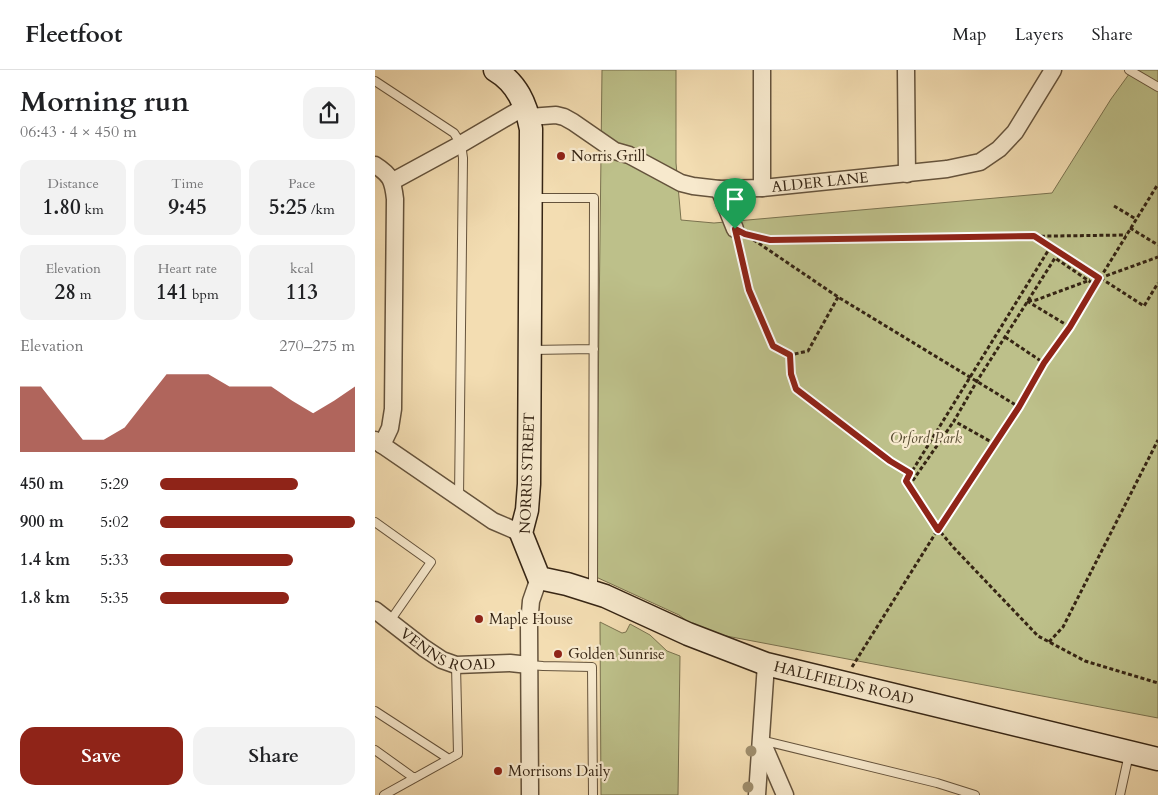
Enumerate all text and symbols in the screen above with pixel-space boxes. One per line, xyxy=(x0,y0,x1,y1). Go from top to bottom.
text: Fleetfoot xyxy=(25,18,122,51)
text: Map xyxy=(952,22,987,47)
text: Layers xyxy=(1015,22,1064,47)
text: Share xyxy=(1092,22,1133,47)
text: Morning run xyxy=(20,83,189,121)
button: share xyxy=(303,87,355,139)
text: 06:43 · 4 × 450 m xyxy=(20,121,137,143)
place label: Norris Grill xyxy=(571,146,645,166)
marker: Norris Grill xyxy=(555,150,567,162)
street label: ALDER LANE xyxy=(770,167,869,197)
text: Distance xyxy=(48,174,99,193)
text: Time xyxy=(171,174,204,193)
text: Pace xyxy=(288,174,315,193)
pin xyxy=(714,178,756,229)
icon: arrive xyxy=(721,185,749,213)
text: 1.80 xyxy=(42,193,81,222)
text: 9:45 xyxy=(168,193,207,222)
text: 5:25 xyxy=(269,193,307,222)
text: km xyxy=(81,200,104,219)
text: /km xyxy=(307,200,335,219)
text: Elevation xyxy=(45,259,101,278)
text: Heart rate xyxy=(158,259,217,278)
text: kcal xyxy=(290,259,314,278)
text: 28 xyxy=(55,278,76,307)
text: 141 xyxy=(156,278,188,307)
text: 113 xyxy=(286,278,318,307)
text: m xyxy=(76,285,92,304)
text: bpm xyxy=(188,285,219,304)
text: Elevation xyxy=(20,335,84,357)
text: 270–275 m xyxy=(279,335,355,357)
street label: NORRIS STREET xyxy=(515,412,539,534)
park label: Orford Park xyxy=(890,428,963,448)
text: 450 m xyxy=(20,473,64,495)
text: 5:29 xyxy=(100,473,129,495)
text: 900 m xyxy=(20,511,64,533)
text: 5:02 xyxy=(100,511,129,533)
text: 1.4 km xyxy=(20,549,70,571)
text: 5:33 xyxy=(100,549,129,571)
text: 1.8 km xyxy=(20,587,70,609)
text: 5:35 xyxy=(100,587,129,609)
place label: Maple House xyxy=(489,609,573,629)
marker: Maple House xyxy=(473,613,485,625)
street label: VENNS ROAD xyxy=(396,623,496,676)
place label: Golden Sunrise xyxy=(568,644,665,664)
marker: Golden Sunrise xyxy=(552,648,564,660)
street label: HALLFIELDS ROAD xyxy=(772,656,916,709)
button: Save xyxy=(20,727,183,785)
button: Share xyxy=(193,727,355,785)
place label: Morrisons Daily xyxy=(508,761,611,781)
marker: Morrisons Daily xyxy=(492,765,504,777)

